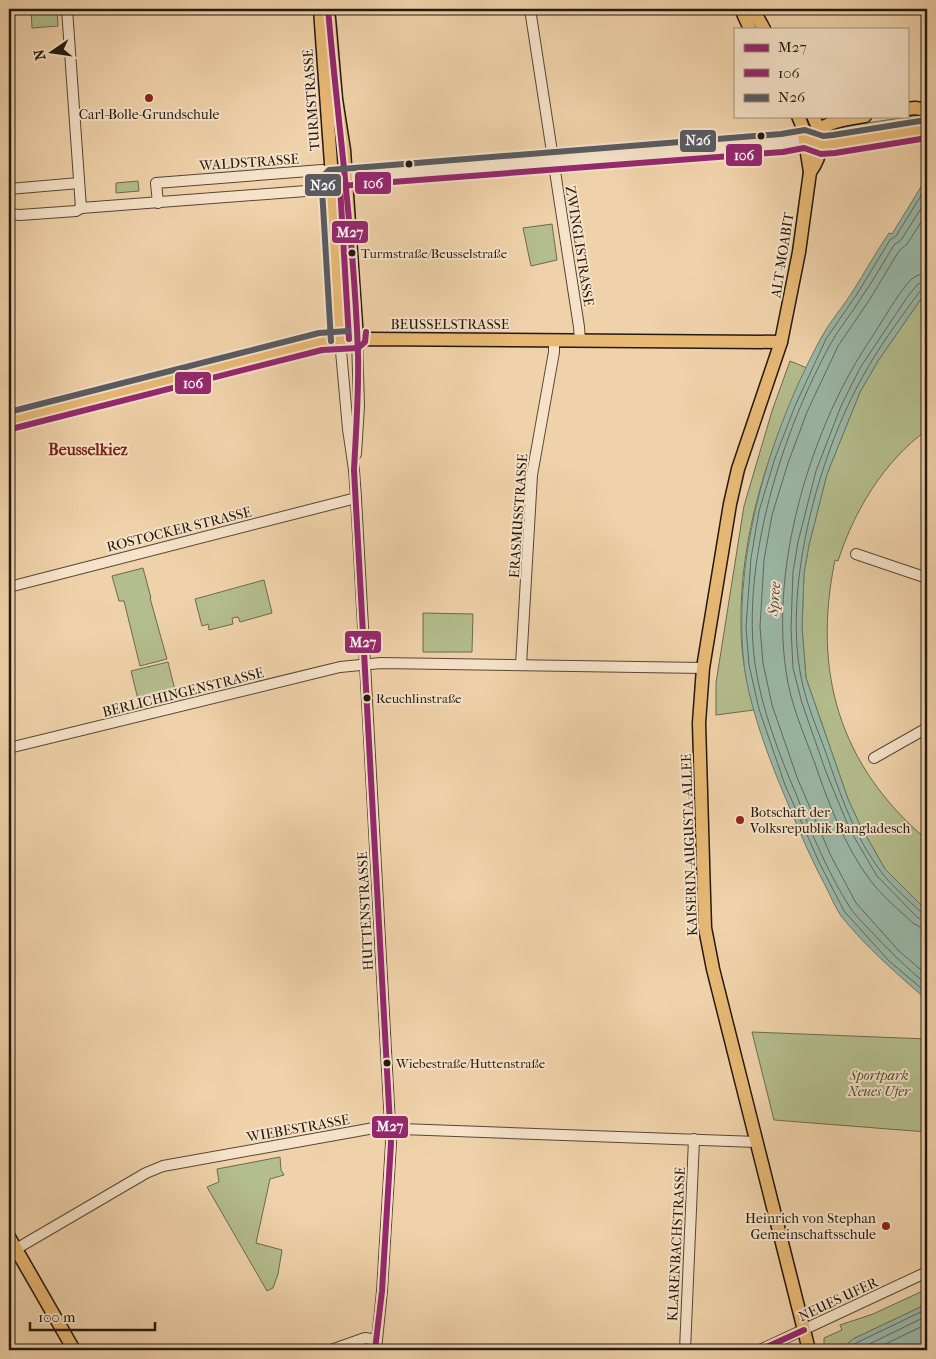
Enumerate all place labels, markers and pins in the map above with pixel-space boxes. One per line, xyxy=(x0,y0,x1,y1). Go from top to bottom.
marker: Carl-Bolle-Grundschule xyxy=(143,92,155,104)
place label: Carl-Bolle-Grundschule xyxy=(79,106,219,123)
unlabelled marker xyxy=(756,131,766,141)
unlabelled marker xyxy=(404,159,414,169)
place label: Turmstraße/Beusselstraße xyxy=(361,246,508,261)
marker: Turmstraße/Beusselstraße xyxy=(347,248,357,258)
place label: Reuchlinstraße xyxy=(376,691,462,706)
marker: Reuchlinstraße xyxy=(362,693,372,703)
place label: Botschaft der Volksrepublik Bangladesch xyxy=(749,804,910,837)
marker: Botschaft der Volksrepublik Bangladesch xyxy=(734,814,746,826)
place label: Wiebestraße/Huttenstraße xyxy=(395,1056,546,1071)
marker: Wiebestraße/Huttenstraße xyxy=(382,1058,392,1068)
place label: Heinrich von Stephan Gemeinschaftsschule xyxy=(745,1210,876,1243)
marker: Heinrich von Stephan Gemeinschaftsschule xyxy=(880,1220,892,1232)

